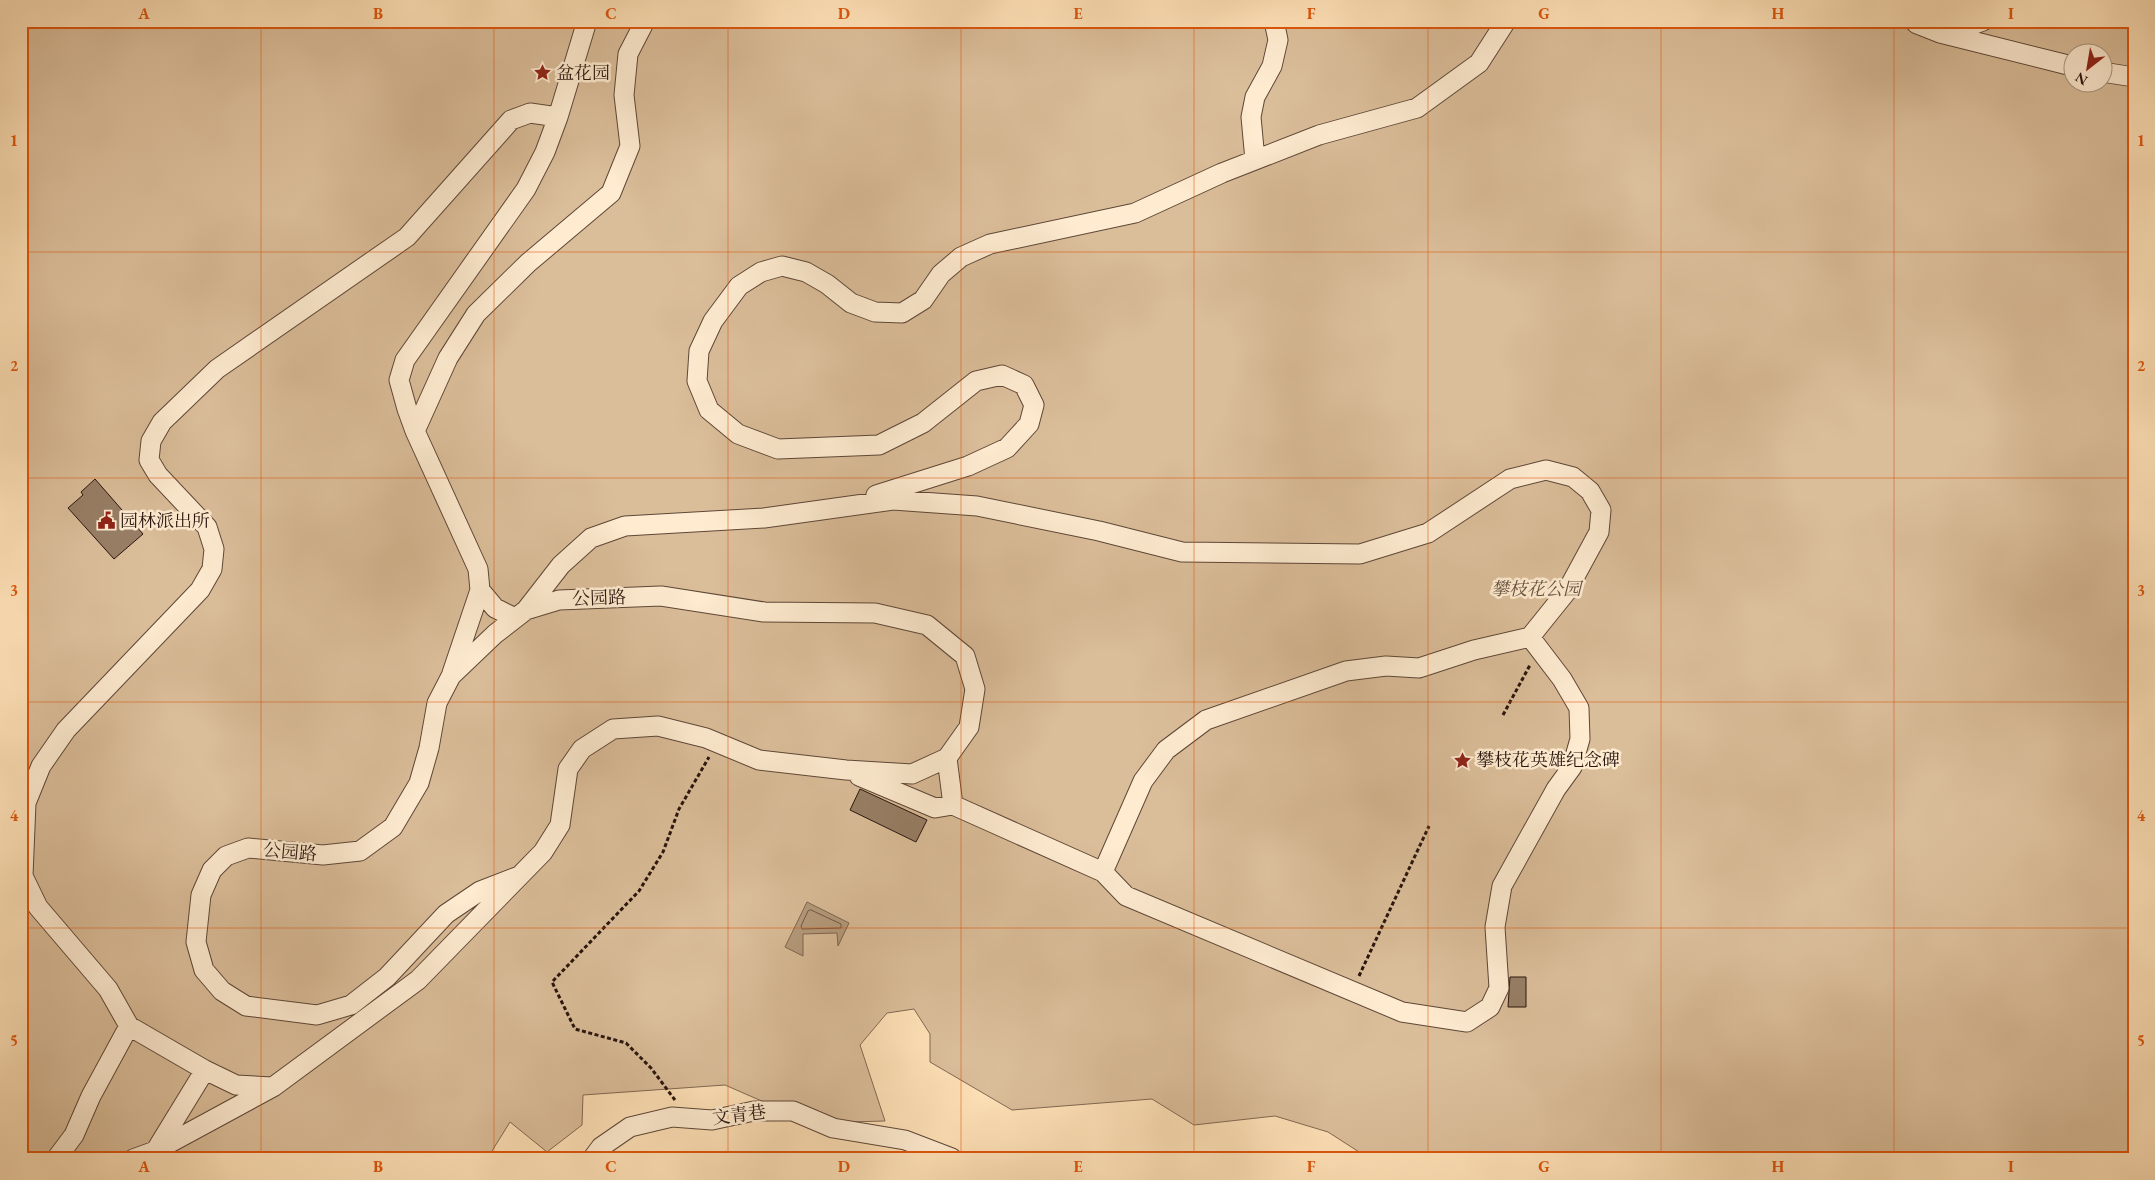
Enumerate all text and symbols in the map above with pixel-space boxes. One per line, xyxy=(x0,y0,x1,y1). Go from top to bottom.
text: A xyxy=(137,3,150,24)
text: B xyxy=(373,3,383,24)
text: C xyxy=(605,3,617,24)
text: D xyxy=(838,3,850,24)
text: E xyxy=(1073,3,1083,24)
text: F xyxy=(1307,3,1316,24)
text: G xyxy=(1538,3,1550,24)
text: H xyxy=(1772,3,1785,24)
text: I xyxy=(2008,3,2014,24)
north arrow xyxy=(2062,42,2112,92)
place label: 盆花园 xyxy=(556,61,610,84)
place icon: 盆花园 xyxy=(532,63,552,83)
text: N xyxy=(2071,68,2091,90)
text: 1 xyxy=(10,130,18,151)
text: 1 xyxy=(2137,130,2145,151)
text: 2 xyxy=(10,355,19,376)
text: 2 xyxy=(2137,355,2146,376)
place label: 园林派出所 xyxy=(120,509,210,532)
public building icon: 园林派出所 xyxy=(96,511,116,531)
park label: 攀枝花公园 xyxy=(1491,577,1584,600)
text: 3 xyxy=(10,580,18,601)
text: 3 xyxy=(2137,580,2145,601)
street label: 公园路 xyxy=(572,585,626,610)
place label: 攀枝花英雄纪念碑 xyxy=(1476,748,1620,771)
place icon: 攀枝花英雄纪念碑 xyxy=(1452,750,1472,770)
text: 4 xyxy=(10,805,19,826)
text: 4 xyxy=(2137,805,2146,826)
street label: 公园路 xyxy=(262,838,318,865)
text: 5 xyxy=(10,1030,18,1051)
text: 5 xyxy=(2137,1030,2145,1051)
street label: 文青巷 xyxy=(711,1100,767,1129)
text: A xyxy=(137,1156,150,1177)
text: B xyxy=(373,1156,383,1177)
text: C xyxy=(605,1156,617,1177)
text: D xyxy=(838,1156,850,1177)
text: E xyxy=(1073,1156,1083,1177)
text: F xyxy=(1307,1156,1316,1177)
text: G xyxy=(1538,1156,1550,1177)
text: H xyxy=(1772,1156,1785,1177)
text: I xyxy=(2008,1156,2014,1177)

